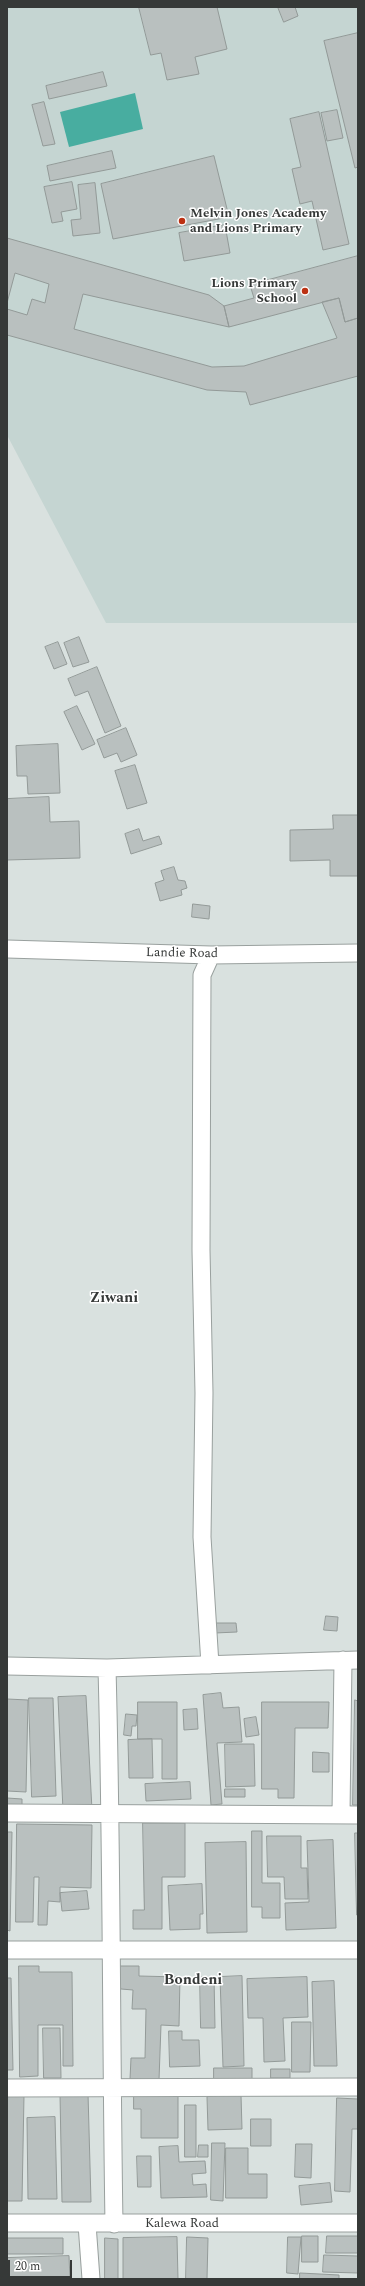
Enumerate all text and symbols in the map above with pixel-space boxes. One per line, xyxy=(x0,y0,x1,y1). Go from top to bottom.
place label: Melvin Jones Academy and Lions Primary xyxy=(190,206,326,237)
marker: Melvin Jones Academy and Lions Primary xyxy=(177,216,187,226)
place label: Lions Primary School xyxy=(211,276,297,307)
marker: Lions Primary School xyxy=(300,286,310,296)
street label: Landie Road xyxy=(146,946,218,962)
district label: Ziwani xyxy=(90,1290,138,1308)
district label: Bondeni xyxy=(164,1972,222,1990)
street label: Kalewa Road xyxy=(145,2216,219,2232)
scale bar xyxy=(10,2252,74,2278)
text: 20 m xyxy=(15,2257,40,2276)

